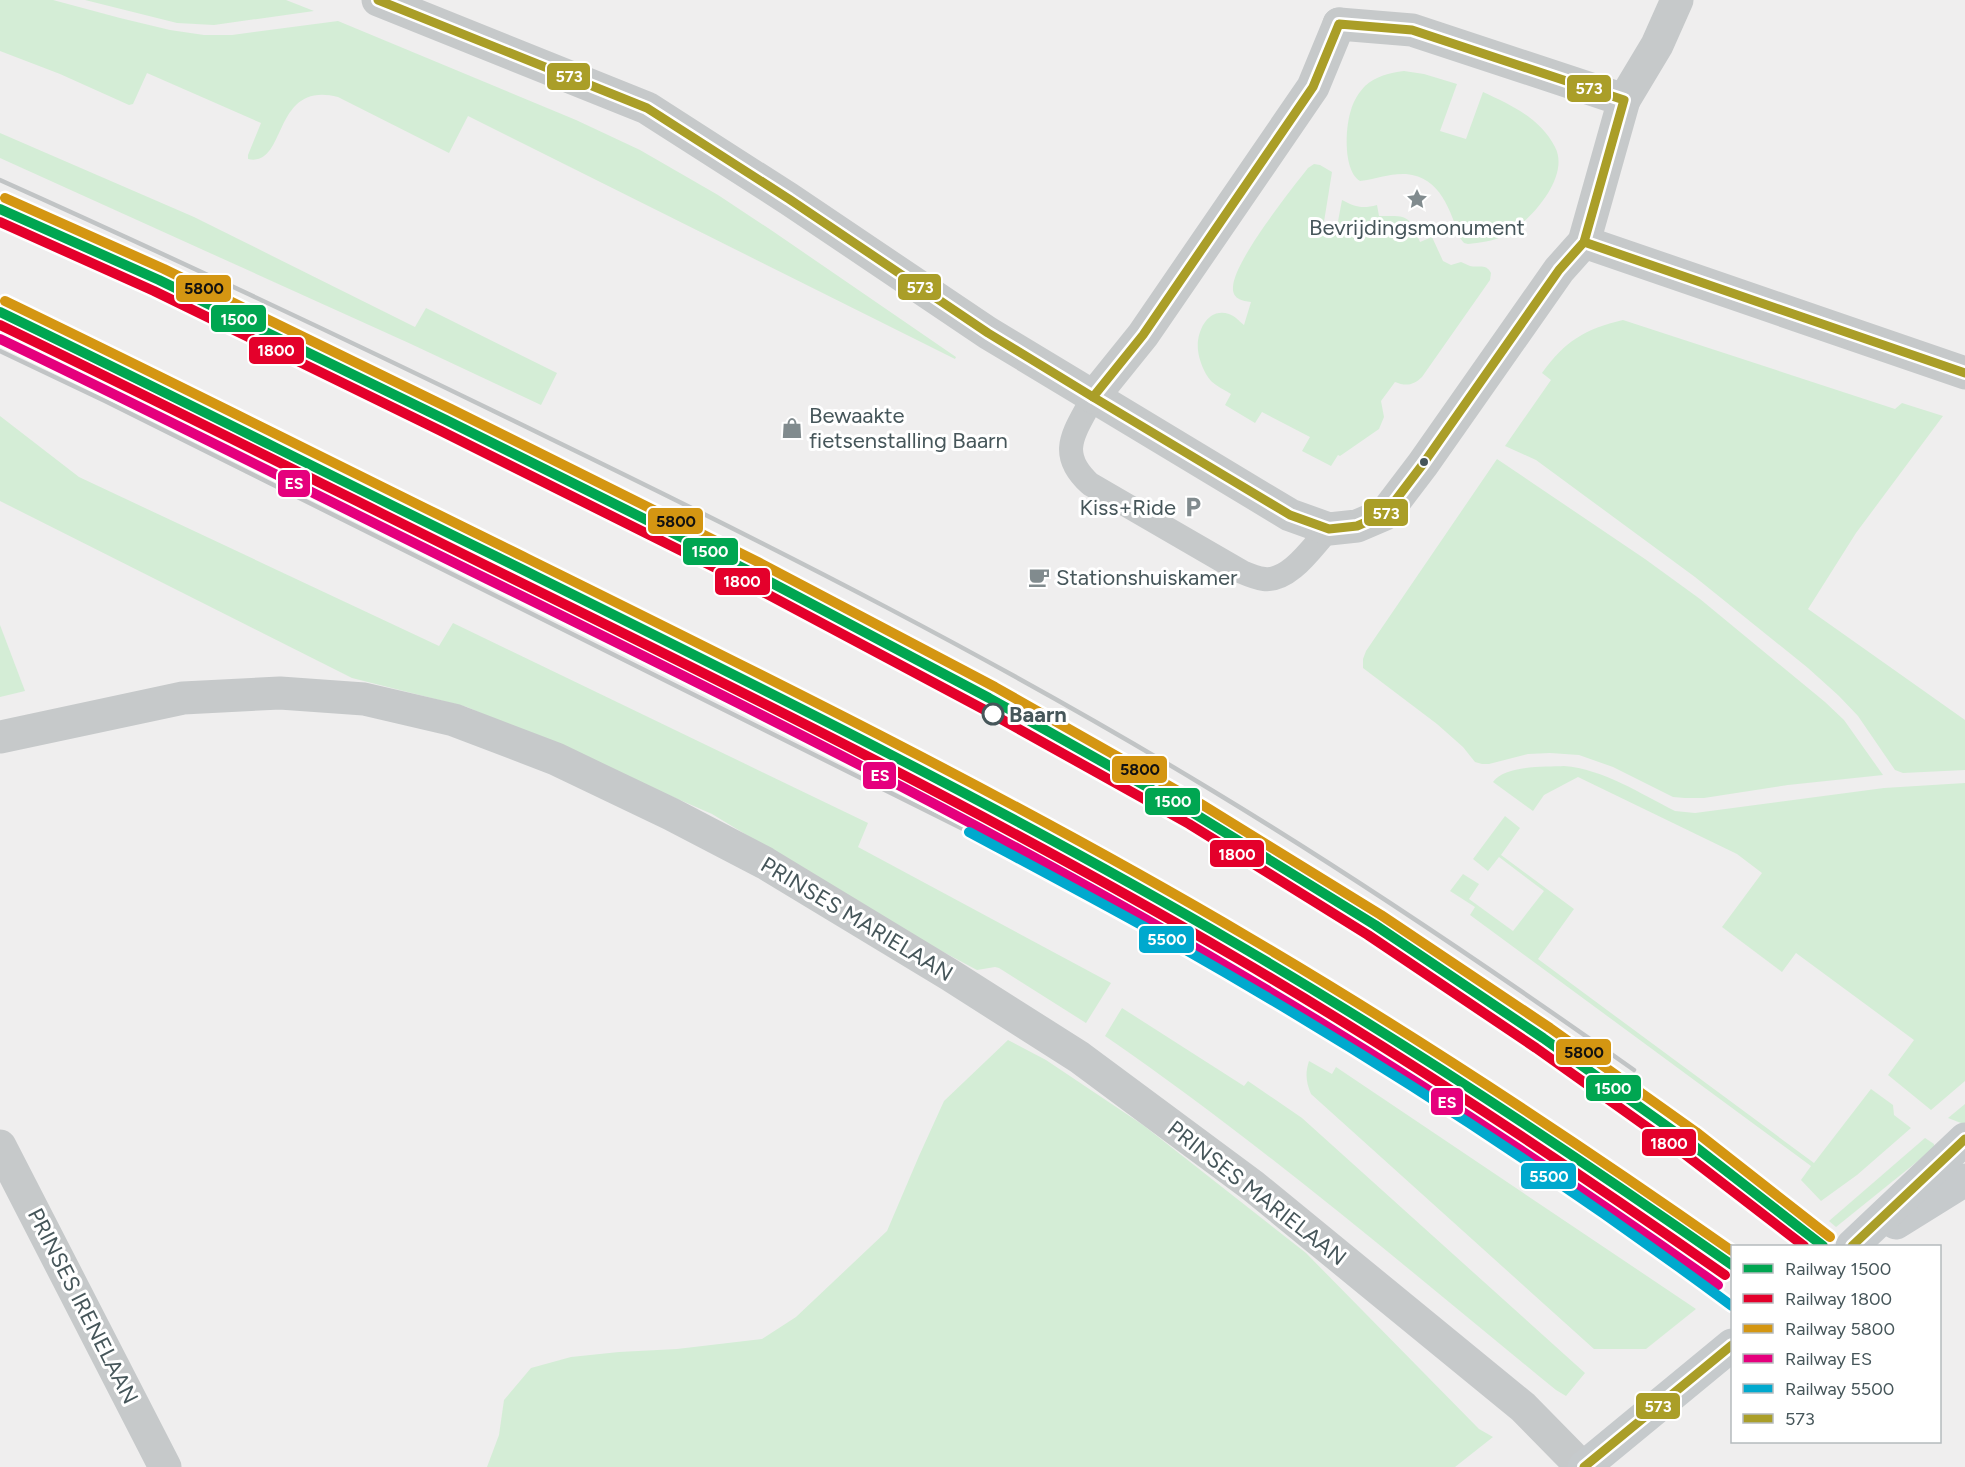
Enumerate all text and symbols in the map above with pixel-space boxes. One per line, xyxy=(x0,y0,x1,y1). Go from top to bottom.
line badge: 573 xyxy=(546,62,591,91)
text: 573 xyxy=(555,67,583,86)
line badge: 573 xyxy=(1566,74,1612,103)
text: 573 xyxy=(1575,79,1603,98)
place icon: Bevrijdingsmonument xyxy=(1405,187,1429,211)
place label: Bevrijdingsmonument xyxy=(1309,214,1525,241)
line badge: 573 xyxy=(897,273,942,301)
line badge: 5800 xyxy=(175,274,232,303)
text: 573 xyxy=(906,278,934,297)
text: 5800 xyxy=(184,279,224,298)
line badge: 1500 xyxy=(210,304,267,333)
text: 1500 xyxy=(221,310,257,329)
line badge: 1800 xyxy=(248,336,305,365)
text: 1800 xyxy=(257,341,295,360)
place label: Bewaakte fietsenstalling Baarn xyxy=(809,402,1008,454)
shop icon: Bewaakte fietsenstalling Baarn xyxy=(780,416,804,440)
unlabelled marker xyxy=(1418,456,1430,468)
line badge: ES xyxy=(277,469,311,498)
text: ES xyxy=(284,474,304,493)
place label: Kiss+Ride xyxy=(1079,494,1176,521)
parking icon: Kiss+Ride xyxy=(1181,495,1205,519)
line badge: 573 xyxy=(1363,498,1409,527)
text: 573 xyxy=(1372,504,1400,523)
line badge: 5800 xyxy=(647,507,704,535)
text: 5800 xyxy=(656,512,696,531)
line badge: 1500 xyxy=(682,537,739,566)
text: 1500 xyxy=(692,542,728,561)
place label: Stationshuiskamer xyxy=(1056,564,1238,591)
cafe icon: Stationshuiskamer xyxy=(1027,565,1051,589)
line badge: 1800 xyxy=(714,567,771,596)
text: 1800 xyxy=(723,572,761,591)
place label: Baarn xyxy=(1009,701,1067,728)
marker: Baarn xyxy=(982,703,1004,725)
line badge: 5800 xyxy=(1111,755,1168,784)
text: 5800 xyxy=(1120,760,1160,779)
line badge: ES xyxy=(862,761,897,790)
text: ES xyxy=(870,766,890,785)
line badge: 1500 xyxy=(1144,787,1201,816)
text: 1500 xyxy=(1155,792,1191,811)
line badge: 1800 xyxy=(1209,839,1265,868)
text: 1800 xyxy=(1218,845,1256,864)
street label: PRINSES MARIELAAN xyxy=(756,851,958,987)
line badge: 5500 xyxy=(1138,925,1195,954)
text: 5500 xyxy=(1147,930,1187,949)
line badge: 5800 xyxy=(1555,1038,1612,1066)
text: 5800 xyxy=(1564,1043,1604,1062)
line badge: 1500 xyxy=(1585,1074,1642,1102)
text: 1500 xyxy=(1595,1079,1631,1098)
line badge: ES xyxy=(1430,1087,1464,1116)
text: ES xyxy=(1437,1093,1457,1112)
street label: PRINSES MARIELAAN xyxy=(1162,1115,1352,1271)
line badge: 1800 xyxy=(1641,1128,1697,1157)
text: 1800 xyxy=(1650,1134,1688,1153)
line badge: 5500 xyxy=(1520,1162,1577,1190)
text: 5500 xyxy=(1529,1167,1569,1186)
street label: PRINSES IRENELAAN xyxy=(22,1204,144,1408)
legend xyxy=(1731,1245,1941,1443)
text: Railway 1500 xyxy=(1785,1258,1891,1280)
text: Railway 1800 xyxy=(1785,1288,1892,1310)
text: Railway 5800 xyxy=(1785,1318,1895,1340)
text: Railway ES xyxy=(1785,1348,1872,1370)
text: Railway 5500 xyxy=(1785,1378,1894,1400)
line badge: 573 xyxy=(1635,1392,1681,1420)
text: 573 xyxy=(1644,1397,1672,1416)
text: 573 xyxy=(1785,1408,1815,1430)

